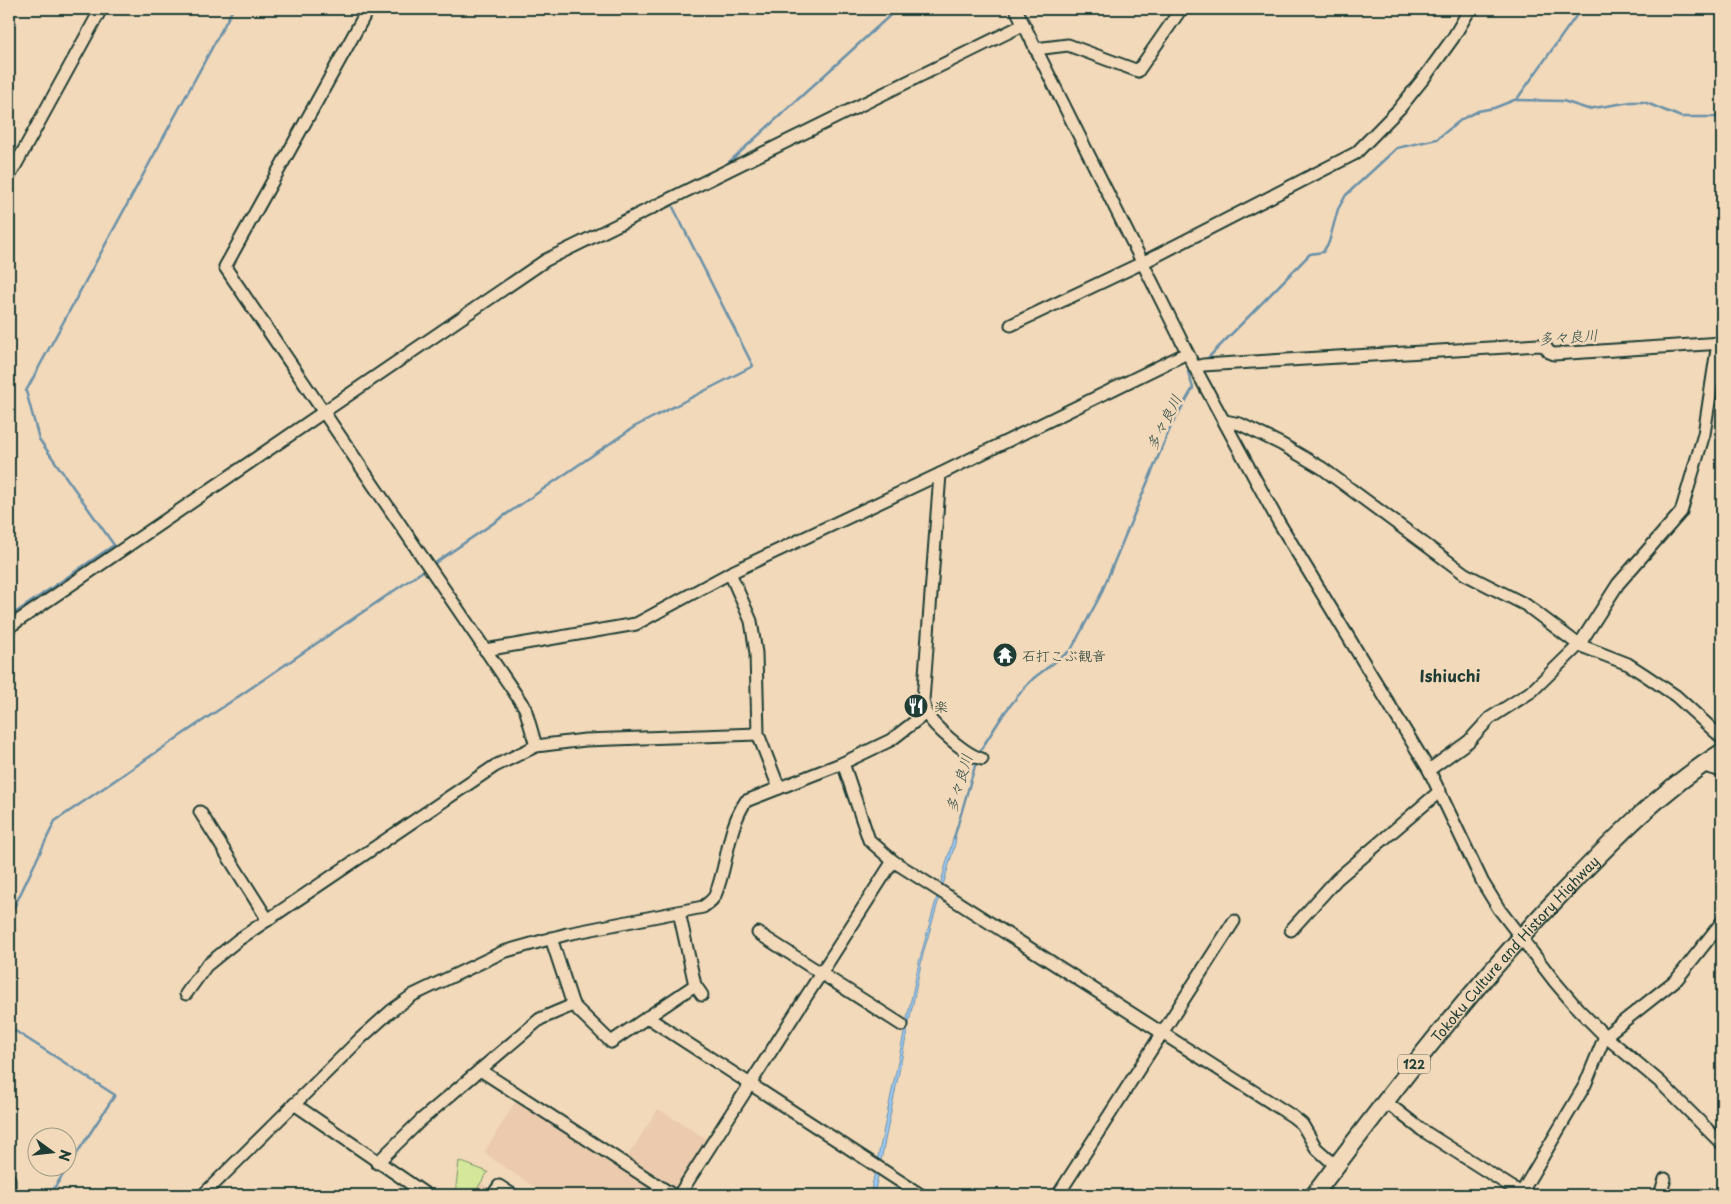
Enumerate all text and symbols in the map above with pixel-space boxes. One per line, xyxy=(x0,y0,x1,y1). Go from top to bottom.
water label: 多々良川 xyxy=(1537,322,1599,350)
water label: 多々良川 xyxy=(1139,390,1187,454)
temple icon: 石打こぶ観音 xyxy=(992,642,1018,668)
place label: 石打こぶ観音 xyxy=(1022,645,1106,666)
district label: Ishiuchi xyxy=(1420,663,1481,687)
restaurant icon: 楽 xyxy=(903,693,929,719)
place label: 楽 xyxy=(934,696,948,717)
water label: 多々良川 xyxy=(939,751,977,815)
street label: Tokoku Culture and History Highway xyxy=(1426,851,1604,1046)
road number: 122 xyxy=(1398,1054,1430,1074)
north arrow xyxy=(28,1126,78,1176)
text: N xyxy=(53,1147,77,1164)

